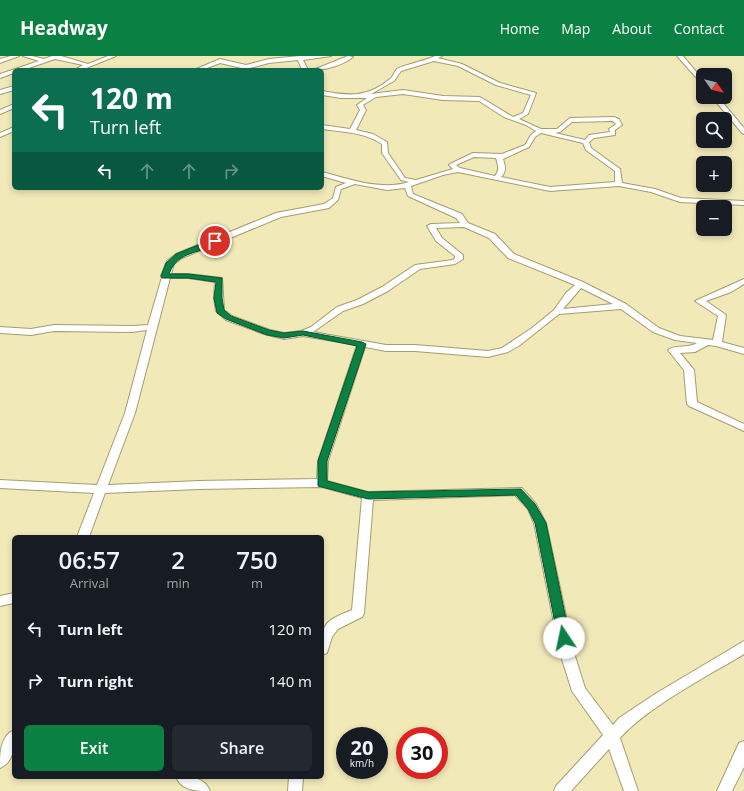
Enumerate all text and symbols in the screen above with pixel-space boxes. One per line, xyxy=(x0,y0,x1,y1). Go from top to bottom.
text: Headway xyxy=(20,15,108,41)
text: Home xyxy=(500,19,539,38)
text: Map xyxy=(561,19,590,38)
text: About xyxy=(612,19,652,38)
text: Contact xyxy=(674,19,724,38)
north arrow xyxy=(696,68,732,104)
map controls xyxy=(696,68,732,236)
text: 120 m xyxy=(90,79,173,117)
icon: left xyxy=(24,84,76,136)
button: search xyxy=(696,112,732,148)
text: Turn left xyxy=(90,115,161,139)
button: + xyxy=(696,156,732,192)
icon: left xyxy=(94,160,116,182)
icon: ahead xyxy=(136,160,158,182)
icon: ahead xyxy=(178,160,200,182)
icon: right xyxy=(220,160,242,182)
button: − xyxy=(696,200,732,236)
pin xyxy=(198,224,232,258)
icon: arrive xyxy=(204,230,226,252)
text: 06:57 xyxy=(59,543,120,576)
text: 2 xyxy=(171,543,185,576)
text: 750 xyxy=(236,543,277,576)
text: Arrival xyxy=(70,574,109,592)
text: min xyxy=(167,574,190,592)
text: m xyxy=(251,574,263,592)
position arrow xyxy=(543,617,585,659)
icon: left xyxy=(24,618,46,640)
text: Turn left xyxy=(58,619,123,639)
text: 120 m xyxy=(268,619,312,639)
icon: right xyxy=(24,670,46,692)
text: Turn right xyxy=(58,671,133,691)
text: 140 m xyxy=(268,671,312,691)
button: Exit xyxy=(24,725,164,771)
button: Share xyxy=(172,725,312,771)
speed limit sign: 30 xyxy=(396,727,448,779)
text: 20 xyxy=(351,734,373,761)
text: km/h xyxy=(350,756,374,770)

